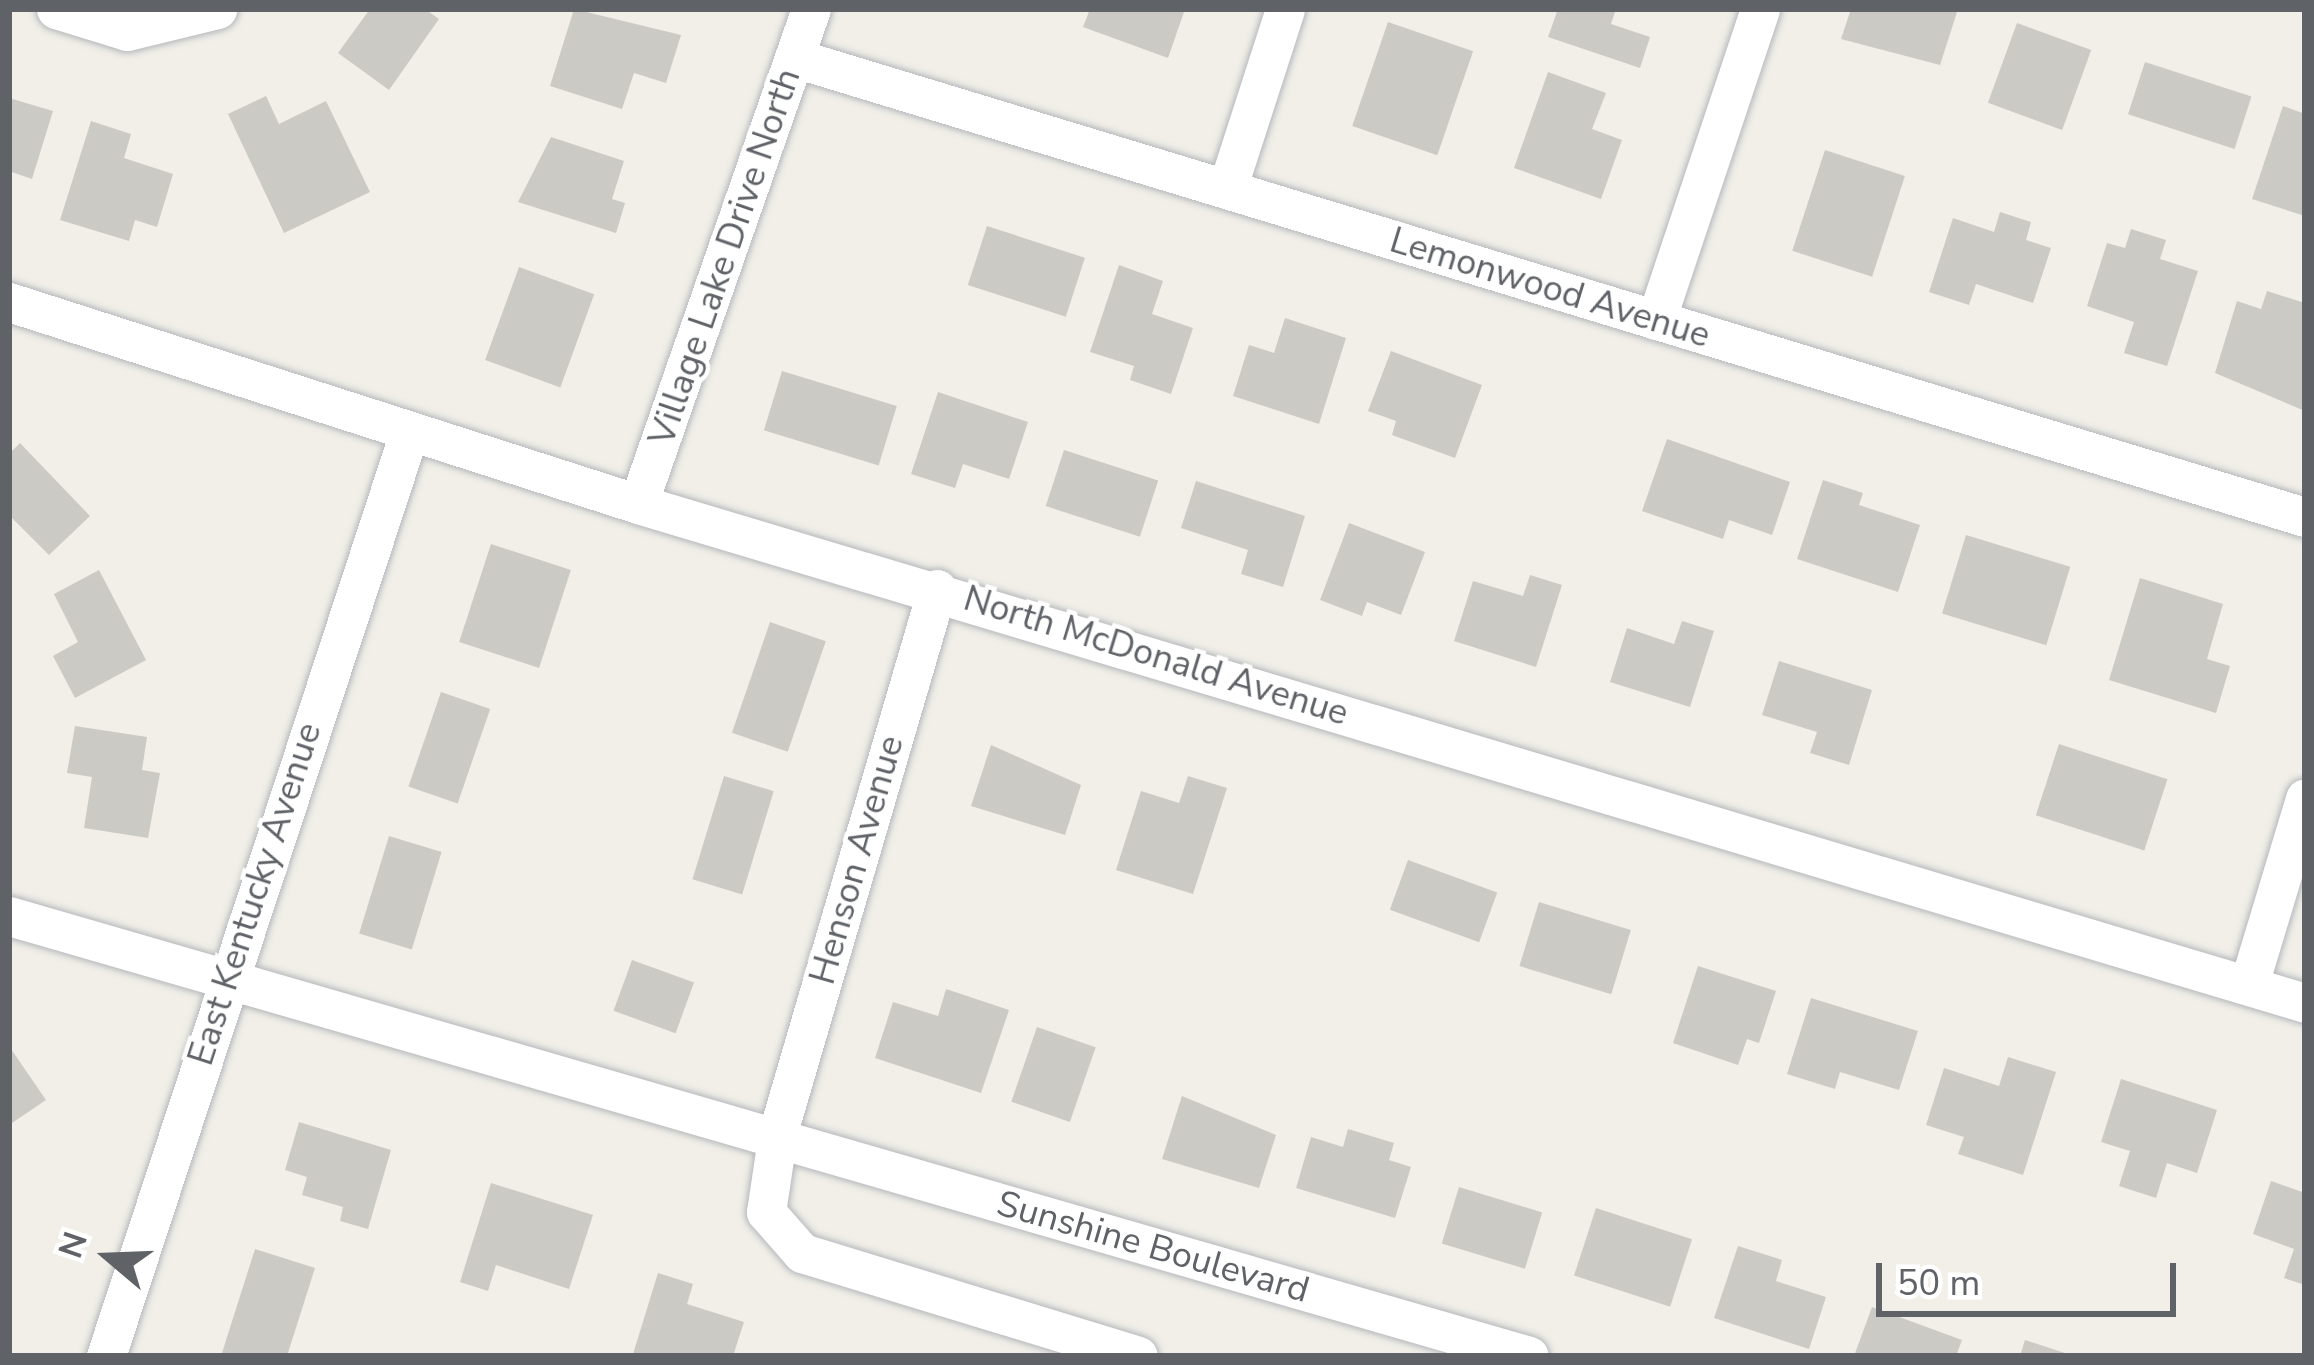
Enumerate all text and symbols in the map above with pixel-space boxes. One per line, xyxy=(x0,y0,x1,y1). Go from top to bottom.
street label: Village Lake Drive North xyxy=(640,63,810,451)
street label: Lemonwood Avenue xyxy=(1385,219,1715,357)
street label: North McDonald Avenue xyxy=(959,577,1353,735)
street label: East Kentucky Avenue xyxy=(179,717,331,1071)
street label: Henson Avenue xyxy=(801,731,913,989)
street label: Sunshine Boulevard xyxy=(992,1182,1314,1312)
north arrow xyxy=(48,1197,168,1317)
text: N xyxy=(48,1226,99,1264)
scale bar xyxy=(1882,1239,2182,1313)
text: 50 m xyxy=(1897,1259,1980,1308)

